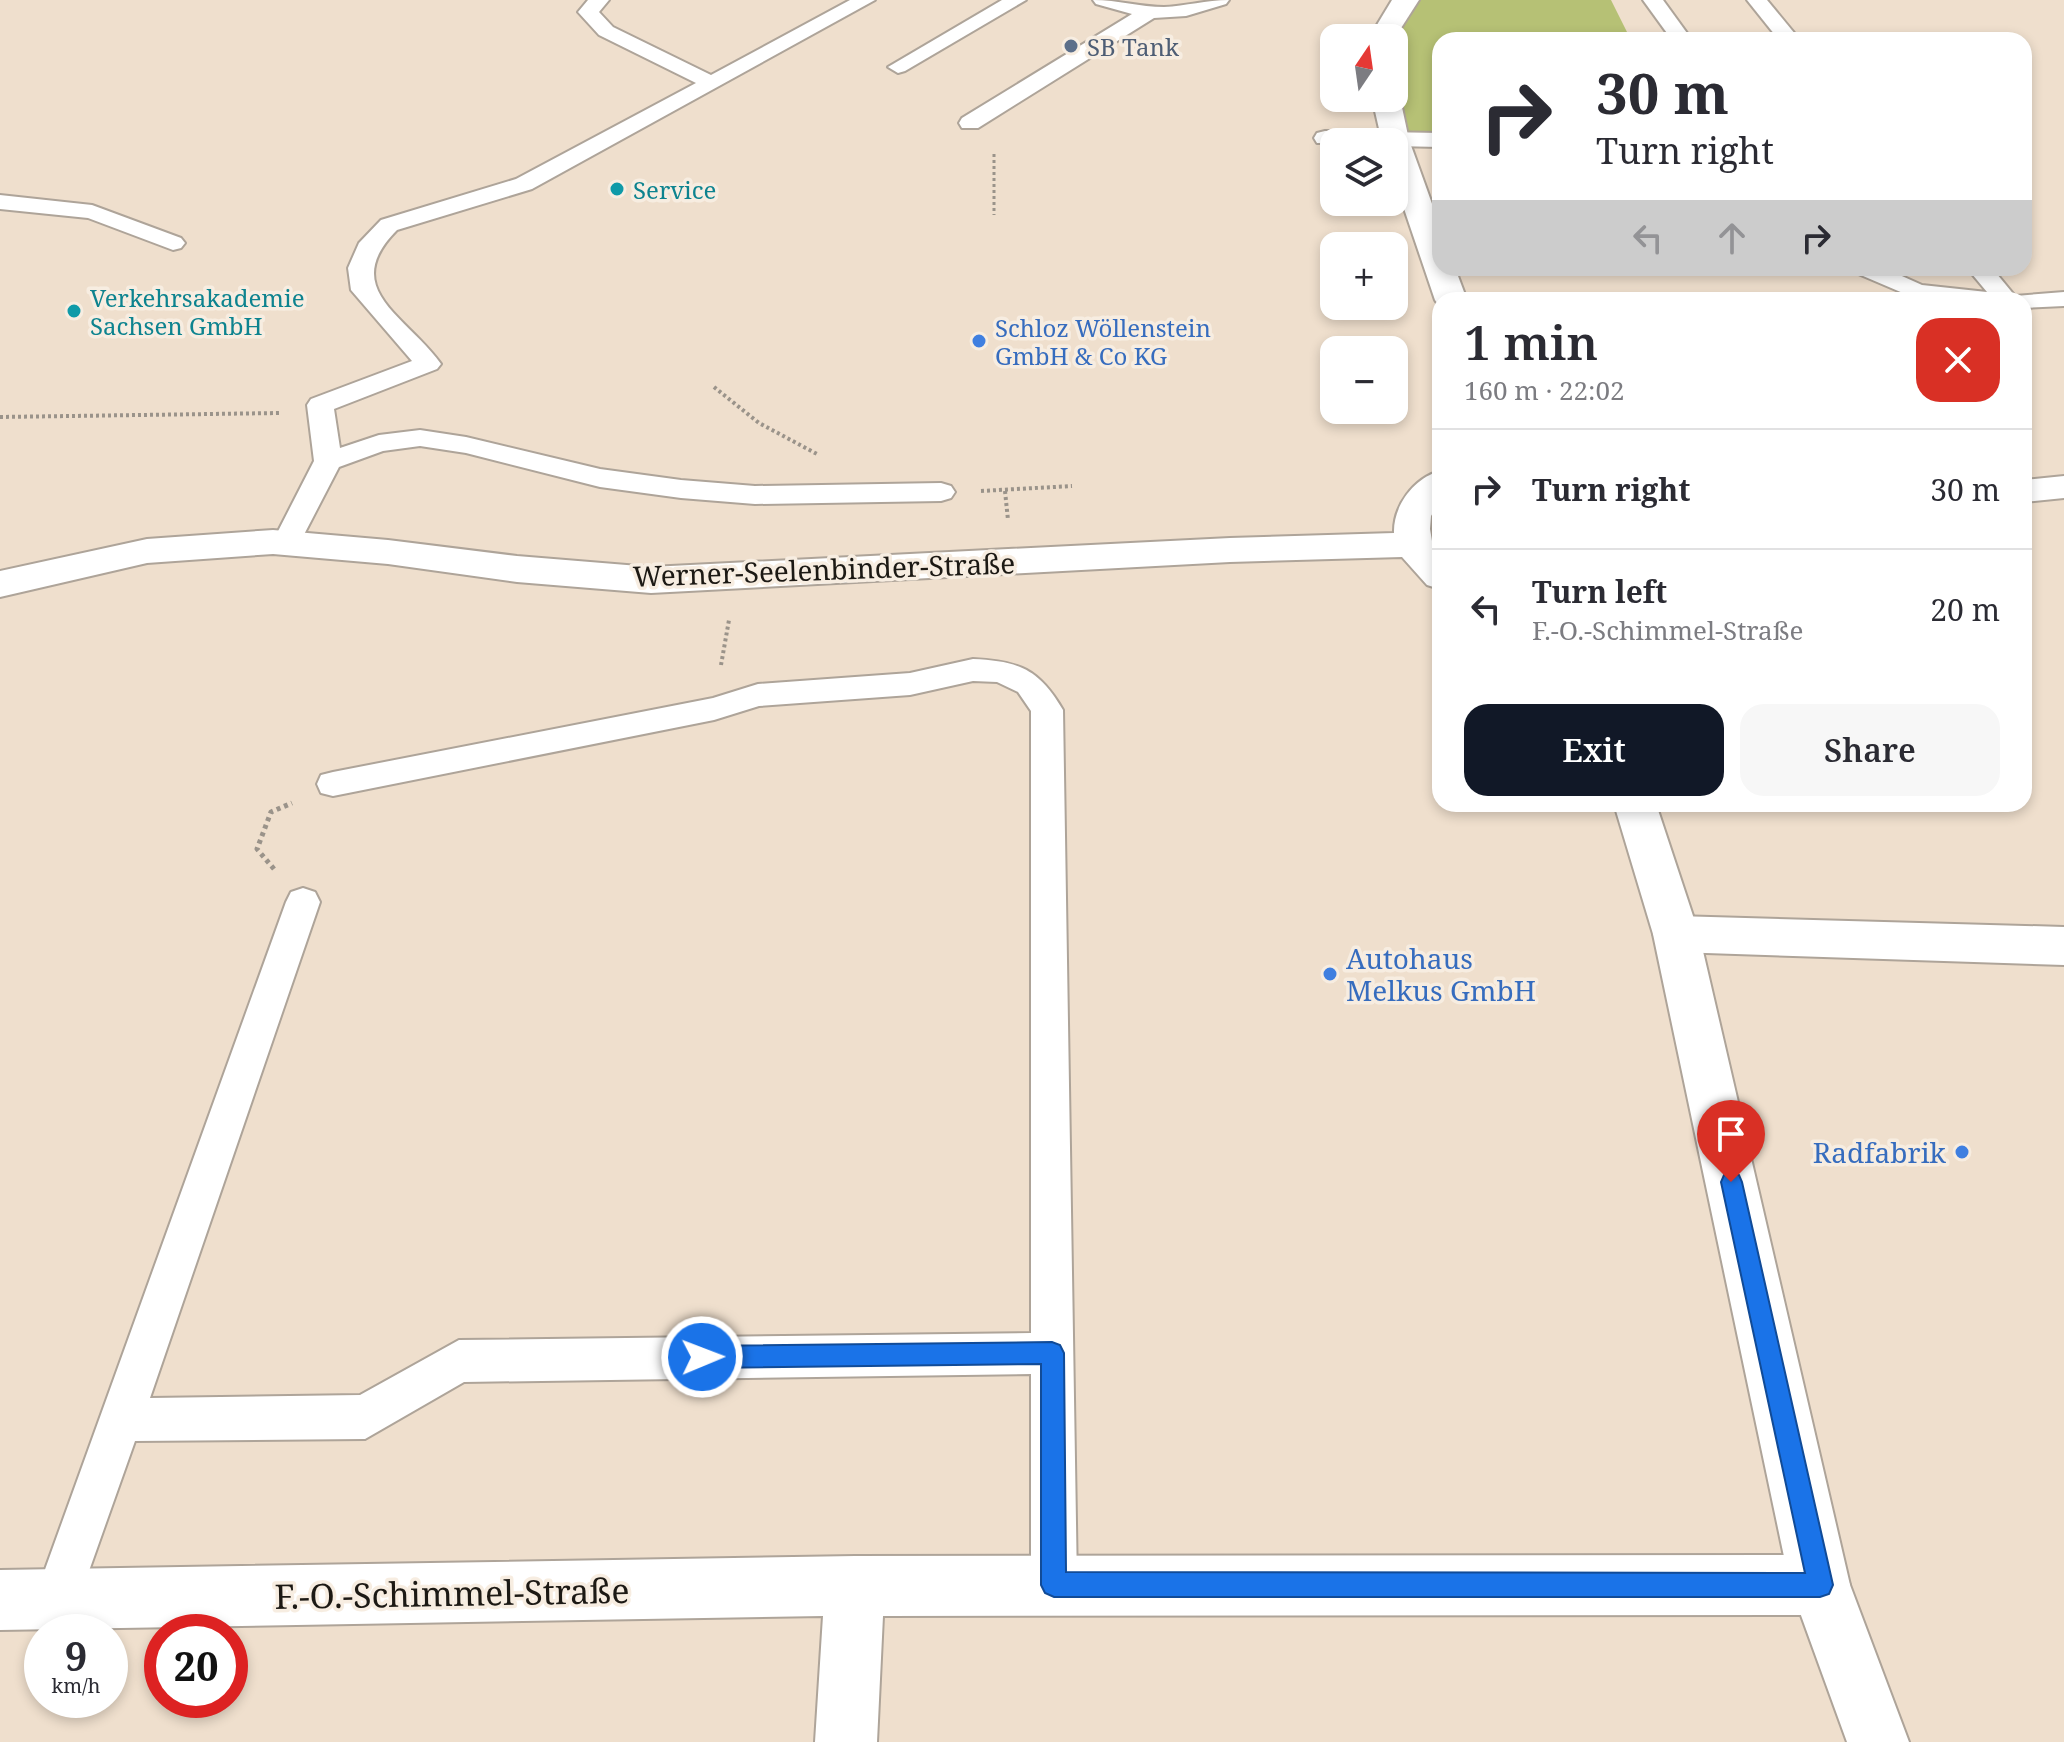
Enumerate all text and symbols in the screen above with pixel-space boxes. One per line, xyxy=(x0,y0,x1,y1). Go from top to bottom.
north arrow xyxy=(1320,24,1408,112)
map controls xyxy=(1320,24,1408,424)
place label: SB Tank xyxy=(1087,30,1180,63)
marker: SB Tank xyxy=(1062,37,1080,55)
text: 30 m xyxy=(1596,54,1729,130)
icon: right xyxy=(1464,64,1568,168)
text: Turn right xyxy=(1596,126,1774,175)
button: layers xyxy=(1320,128,1408,216)
place label: Service xyxy=(633,173,716,206)
marker: Service xyxy=(608,180,626,198)
icon: left xyxy=(1626,216,1670,260)
icon: ahead xyxy=(1710,216,1754,260)
icon: right xyxy=(1794,216,1838,260)
button: + xyxy=(1320,232,1408,320)
place label: Verkehrsakademie Sachsen GmbH xyxy=(90,281,305,342)
marker: Verkehrsakademie Sachsen GmbH xyxy=(65,302,83,320)
text: 1 min xyxy=(1464,309,1598,374)
place label: Schloz Wöllenstein GmbH & Co KG xyxy=(995,311,1211,372)
button: close xyxy=(1916,318,2000,402)
marker: Schloz Wöllenstein GmbH & Co KG xyxy=(970,332,988,350)
button: − xyxy=(1320,336,1408,424)
text: 160 m · 22:02 xyxy=(1464,372,1625,408)
icon: right xyxy=(1464,467,1508,511)
text: Turn right xyxy=(1532,469,1690,510)
text: 30 m xyxy=(1930,469,2000,510)
street label: Werner-Seelenbinder-Straße xyxy=(632,543,1016,595)
text: Turn left xyxy=(1532,571,1667,612)
icon: left xyxy=(1464,587,1508,631)
text: 20 m xyxy=(1930,589,2000,630)
text: F.-O.-Schimmel-Straße xyxy=(1532,612,1803,648)
button: Exit xyxy=(1464,704,1724,796)
button: Share xyxy=(1740,704,2000,796)
place label: Autohaus Melkus GmbH xyxy=(1346,939,1536,1009)
marker: Autohaus Melkus GmbH xyxy=(1321,965,1339,983)
pin xyxy=(1697,1100,1765,1182)
icon: arrive xyxy=(1709,1112,1753,1156)
place label: Radfabrik xyxy=(1813,1133,1947,1171)
marker: Radfabrik xyxy=(1953,1143,1971,1161)
position arrow xyxy=(660,1315,744,1399)
street label: F.-O.-Schimmel-Straße xyxy=(274,1567,630,1619)
speed limit sign: 20 xyxy=(144,1614,248,1718)
text: 9 xyxy=(65,1628,87,1683)
text: km/h xyxy=(51,1672,101,1699)

